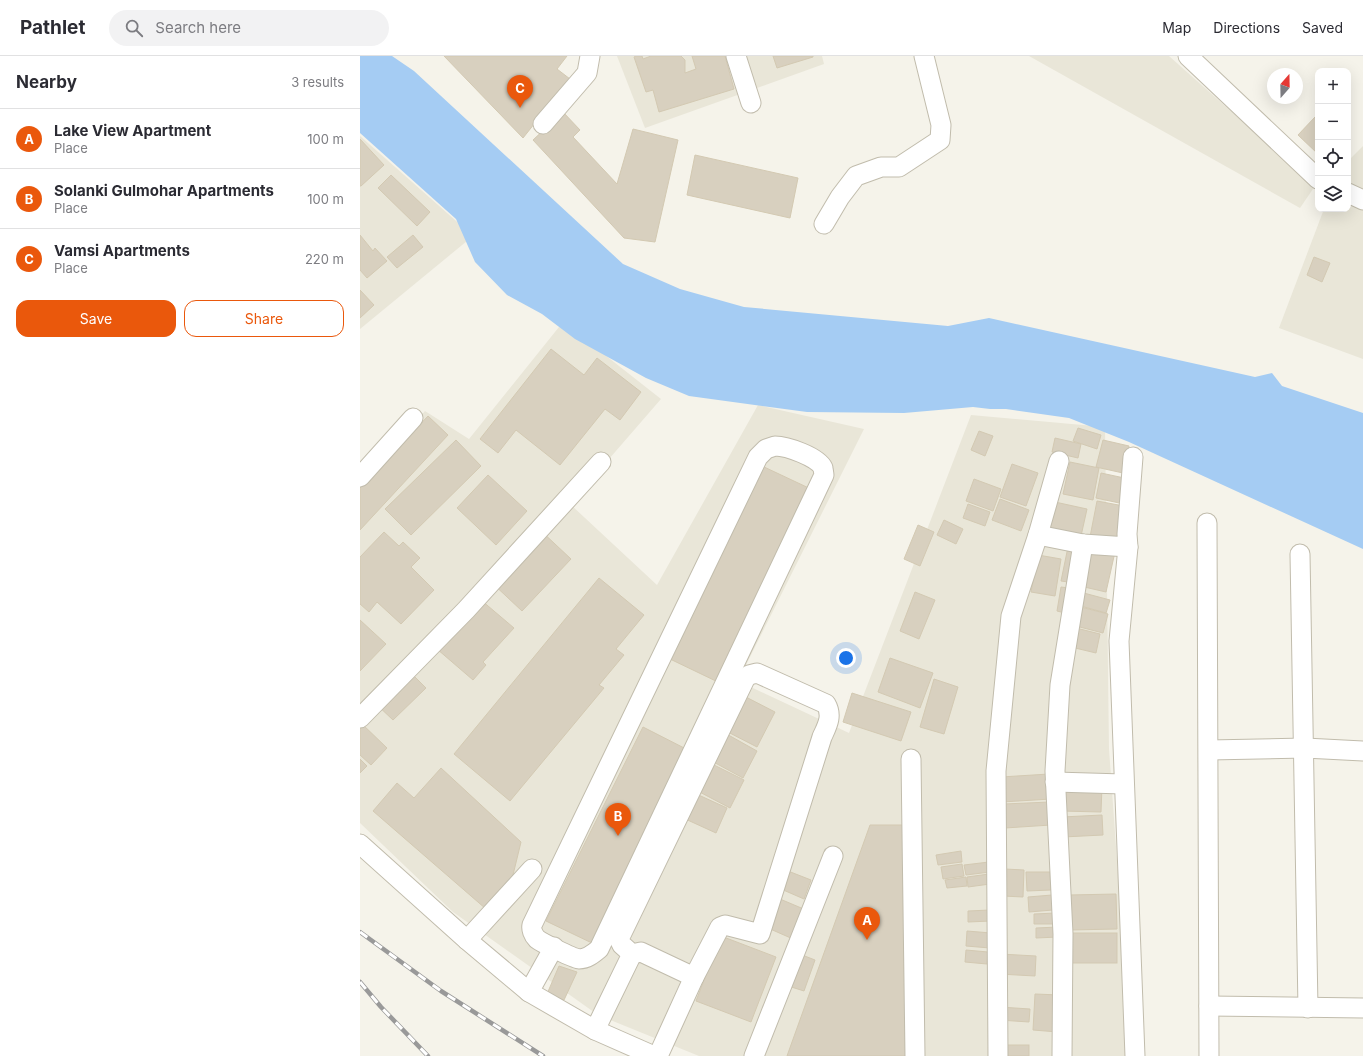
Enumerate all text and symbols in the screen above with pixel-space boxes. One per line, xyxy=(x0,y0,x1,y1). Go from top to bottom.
search box xyxy=(109,10,389,46)
text: Pathlet xyxy=(20,16,85,39)
icon: search xyxy=(123,17,145,39)
text: Search here xyxy=(155,18,241,37)
text: Map xyxy=(1162,19,1191,36)
text: Directions xyxy=(1213,19,1280,36)
text: Saved xyxy=(1302,19,1343,36)
north arrow xyxy=(1267,68,1303,104)
map controls xyxy=(1315,68,1351,212)
button: + xyxy=(1315,68,1351,104)
text: Nearby xyxy=(16,72,77,92)
text: 3 results xyxy=(291,74,344,90)
pin: C xyxy=(507,75,533,108)
button: − xyxy=(1315,104,1351,140)
text: Lake View Apartment xyxy=(54,121,211,140)
text: A xyxy=(24,131,34,147)
text: 100 m xyxy=(307,131,344,147)
text: Place xyxy=(54,140,88,156)
button: locate xyxy=(1315,140,1351,176)
button: layers xyxy=(1315,176,1351,212)
text: Solanki Gulmohar Apartments xyxy=(54,181,274,200)
text: B xyxy=(25,191,33,207)
text: 100 m xyxy=(307,191,344,207)
text: Place xyxy=(54,200,88,216)
text: Vamsi Apartments xyxy=(54,241,190,260)
text: C xyxy=(24,251,34,267)
text: 220 m xyxy=(305,251,344,267)
text: Place xyxy=(54,260,88,276)
button: Save xyxy=(16,300,176,337)
button: Share xyxy=(184,300,344,337)
your location xyxy=(836,648,856,668)
pin: B xyxy=(605,803,631,836)
pin: A xyxy=(854,907,880,940)

